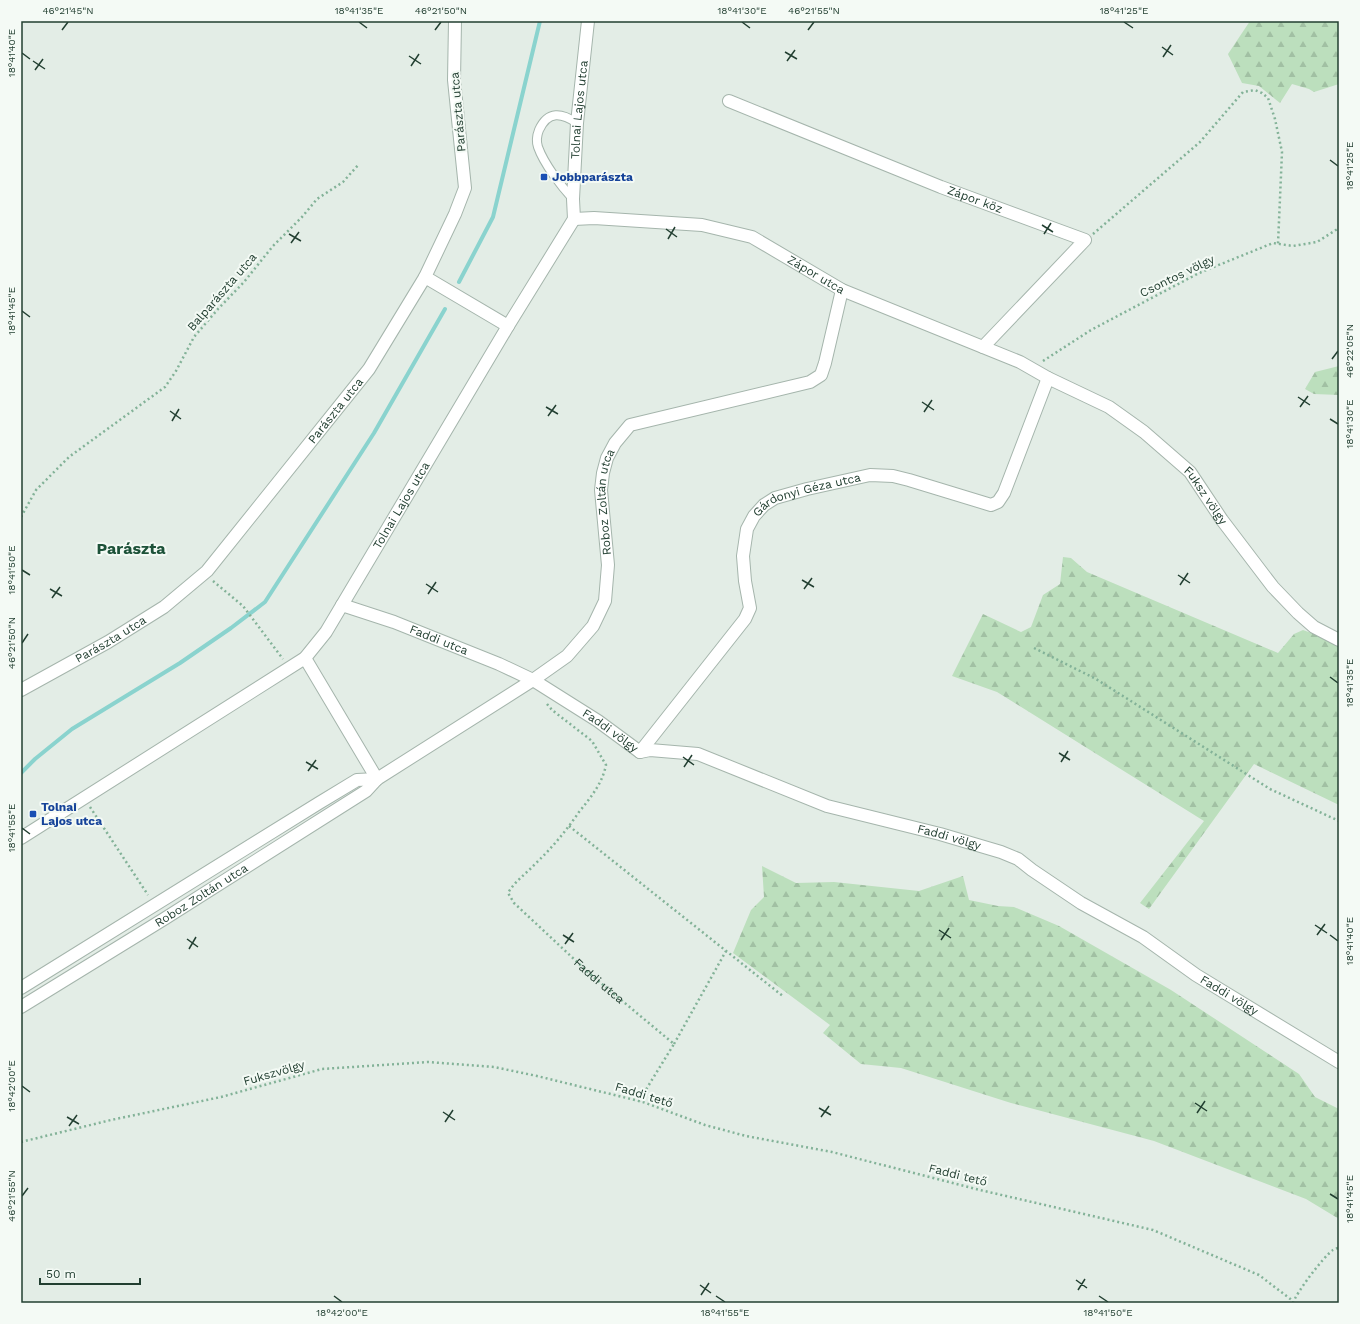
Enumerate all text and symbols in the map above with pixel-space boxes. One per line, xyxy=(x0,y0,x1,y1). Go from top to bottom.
text: 46°21'45"N xyxy=(42,5,94,16)
text: 18°41'35"E xyxy=(335,5,383,16)
text: 46°21'50"N xyxy=(415,5,467,16)
text: 18°41'30"E xyxy=(717,5,767,16)
text: 46°21'55"N xyxy=(788,5,840,16)
text: 18°41'25"E xyxy=(1100,5,1148,16)
text: 18°41'40"E xyxy=(6,29,17,77)
street label: Tolnai Lajos utca xyxy=(568,59,591,159)
street label: Parászta utca xyxy=(448,71,468,152)
text: 18°41'25"E xyxy=(1344,142,1355,190)
place label: Jobbparászta xyxy=(552,170,633,184)
marker: Jobbparászta xyxy=(539,172,549,182)
street label: Zápor köz xyxy=(945,183,1005,216)
street label: Balparászta utca xyxy=(184,250,260,334)
street label: Csontos völgy xyxy=(1137,252,1217,300)
street label: Zápor utca xyxy=(785,253,847,297)
text: 18°41'45"E xyxy=(6,287,17,335)
text: 46°22'05"N xyxy=(1344,324,1355,378)
street label: Parászta utca xyxy=(305,375,366,446)
text: 18°41'30"E xyxy=(1344,399,1355,449)
street label: Roboz Zoltán utca xyxy=(594,446,618,556)
street label: Tolnai Lajos utca xyxy=(370,459,433,552)
street label: Fuksz völgy xyxy=(1181,463,1230,528)
street label: Gárdonyi Géza utca xyxy=(750,470,862,519)
district label: Parászta xyxy=(96,539,166,558)
text: 18°41'50"E xyxy=(6,545,17,595)
street label: Parászta utca xyxy=(73,613,149,666)
text: 46°21'50"N xyxy=(6,617,17,669)
street label: Faddi utca xyxy=(408,622,470,658)
text: 18°41'35"E xyxy=(1344,659,1355,707)
street label: Faddi völgy xyxy=(580,706,642,756)
place label: Tolnai Lajos utca xyxy=(41,800,102,828)
text: 18°41'55"E xyxy=(6,804,17,852)
marker: Tolnai Lajos utca xyxy=(28,809,38,819)
street label: Faddi völgy xyxy=(916,822,983,853)
street label: Roboz Zoltán utca xyxy=(152,861,251,930)
text: 18°41'40"E xyxy=(1344,917,1355,965)
street label: Faddi utca xyxy=(571,956,627,1007)
street label: Faddi völgy xyxy=(1198,972,1261,1019)
street label: Fukszvölgy xyxy=(242,1057,307,1088)
text: 18°42'00"E xyxy=(6,1060,17,1112)
street label: Faddi tető xyxy=(613,1080,675,1110)
street label: Faddi tető xyxy=(927,1161,989,1189)
text: 46°21'55"N xyxy=(6,1170,17,1222)
text: 18°41'45"E xyxy=(1344,1175,1355,1223)
scale bar xyxy=(40,1260,140,1286)
text: 50 m xyxy=(46,1267,76,1281)
text: 18°42'00"E xyxy=(316,1307,368,1318)
text: 18°41'55"E xyxy=(701,1307,749,1318)
text: 18°41'50"E xyxy=(1083,1307,1133,1318)

